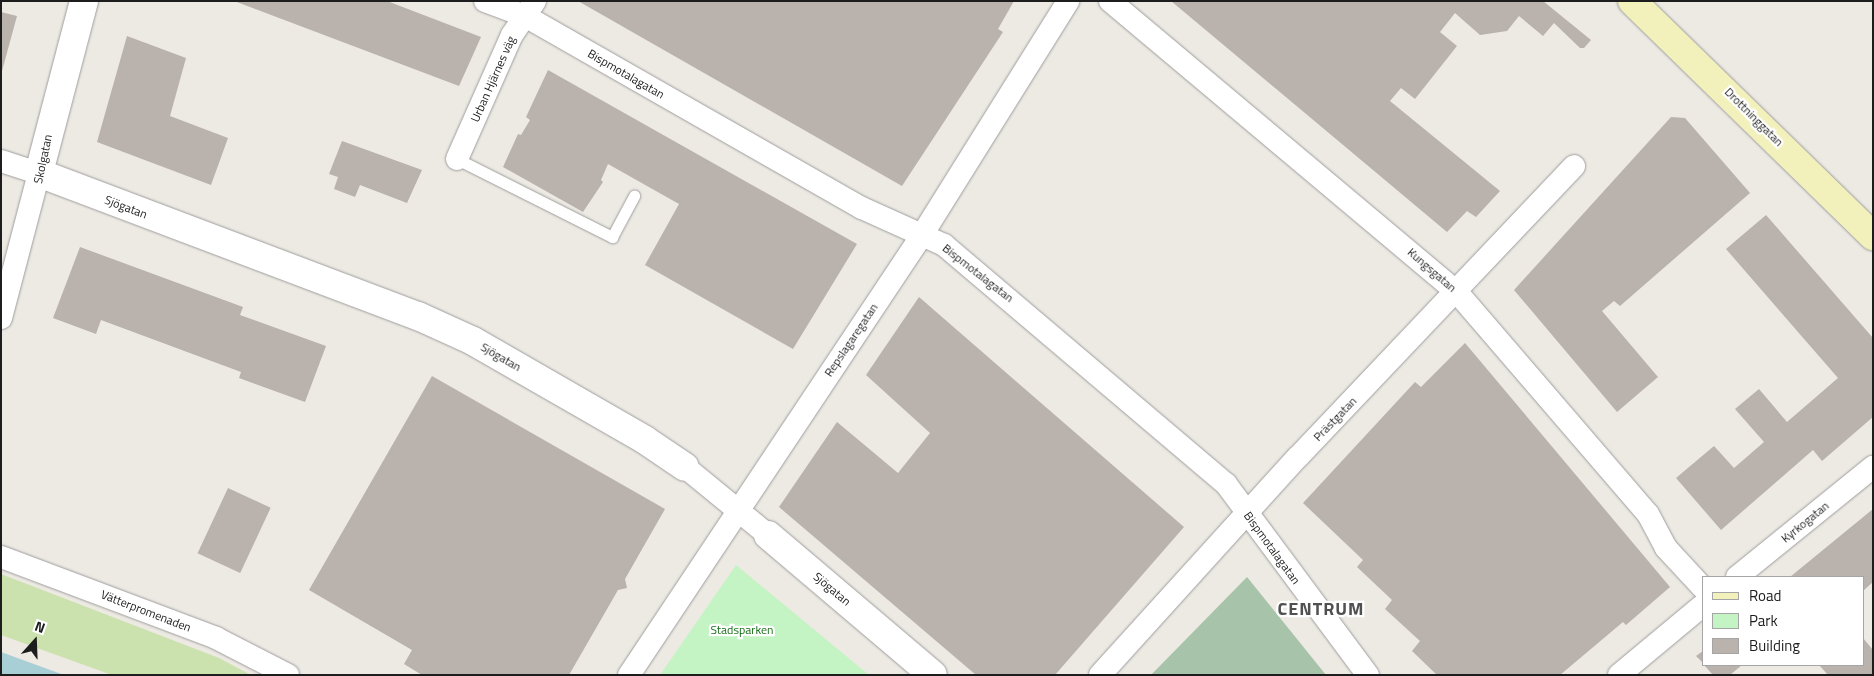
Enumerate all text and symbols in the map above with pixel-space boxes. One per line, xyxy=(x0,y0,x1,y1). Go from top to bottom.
street label: Urban Hjärnes väg xyxy=(468,34,518,124)
street label: Bispmotalagatan xyxy=(585,46,667,102)
street label: Drottninggatan xyxy=(1722,85,1786,149)
street label: Skolgatan xyxy=(31,133,55,185)
street label: Sjögatan xyxy=(103,192,149,222)
street label: Bispmotalagatan xyxy=(940,241,1016,305)
street label: Kungsgatan xyxy=(1405,245,1459,295)
street label: Repslagaregatan xyxy=(821,301,881,379)
street label: Sjögatan xyxy=(478,340,524,374)
street label: Prästgatan xyxy=(1310,394,1360,444)
street label: Kyrkogatan xyxy=(1778,498,1832,546)
street label: Bispmotalagatan xyxy=(1241,509,1303,587)
street label: Sjögatan xyxy=(810,569,854,609)
legend xyxy=(1702,576,1864,666)
text: Road xyxy=(1749,584,1781,607)
street label: Vätterpromenaden xyxy=(99,587,193,635)
district label: CENTRUM xyxy=(1277,598,1365,620)
text: Park xyxy=(1749,609,1778,632)
text: N xyxy=(32,615,48,638)
north arrow xyxy=(10,616,60,666)
park label: Stadsparken xyxy=(710,623,774,637)
text: Building xyxy=(1749,634,1800,657)

